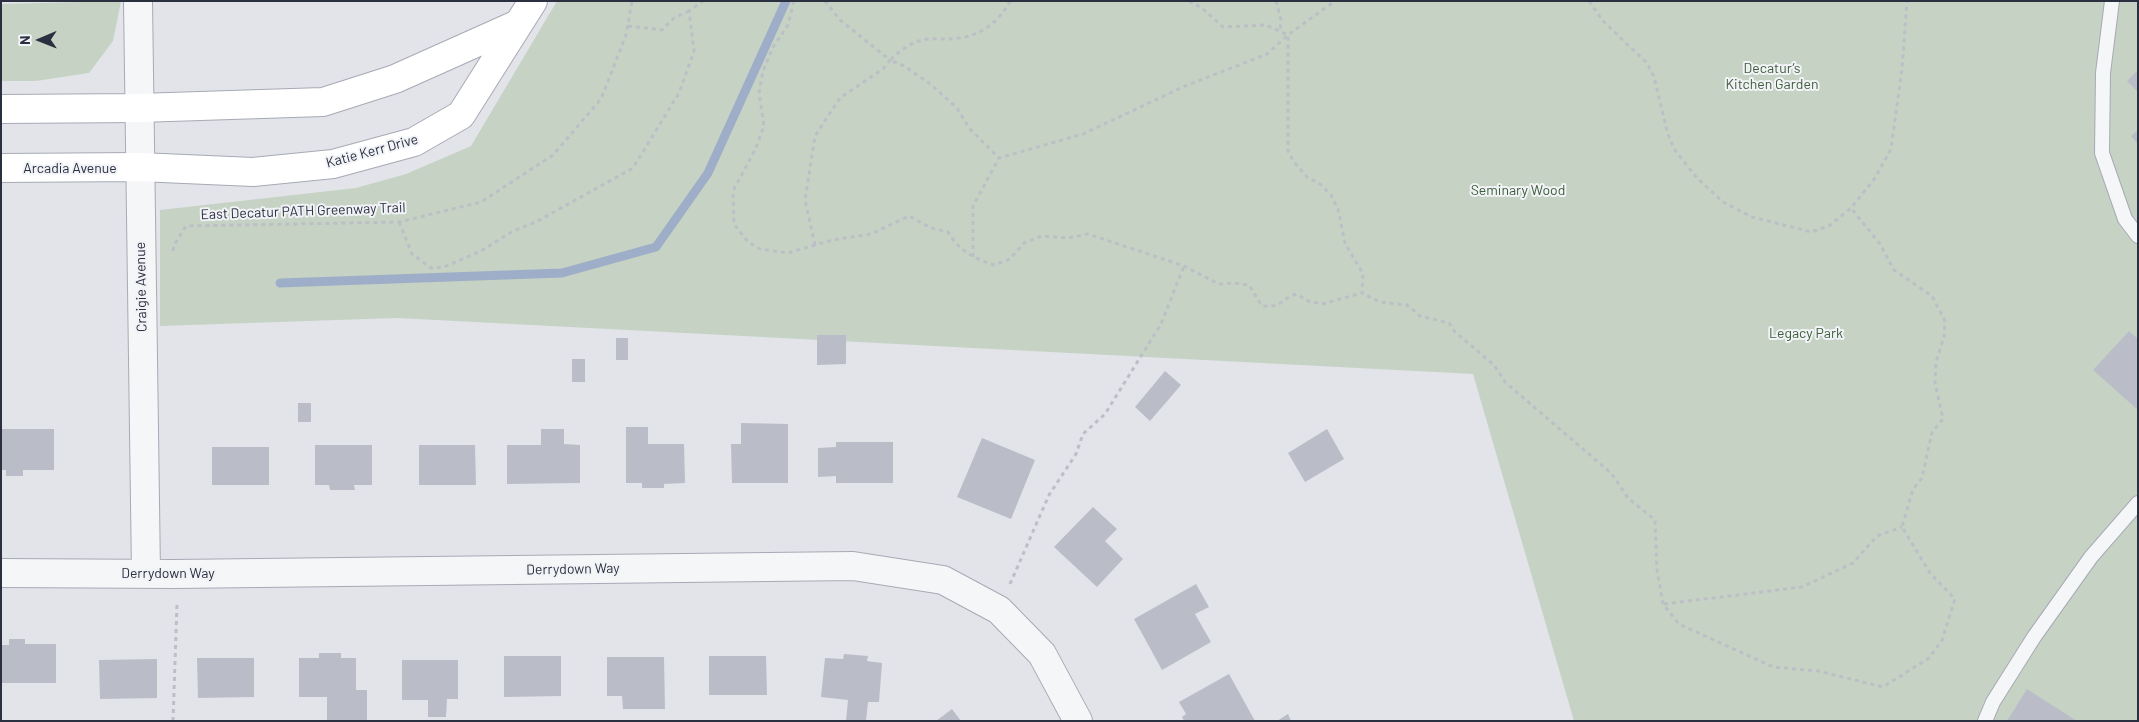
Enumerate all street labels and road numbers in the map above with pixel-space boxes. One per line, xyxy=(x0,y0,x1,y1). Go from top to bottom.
street label: Katie Kerr Drive xyxy=(324,131,420,171)
street label: Arcadia Avenue xyxy=(23,160,117,176)
street label: East Decatur PATH Greenway Trail xyxy=(200,199,406,223)
street label: Craigie Avenue xyxy=(132,242,150,332)
street label: Derrydown Way xyxy=(526,560,620,578)
street label: Derrydown Way xyxy=(121,565,215,581)

